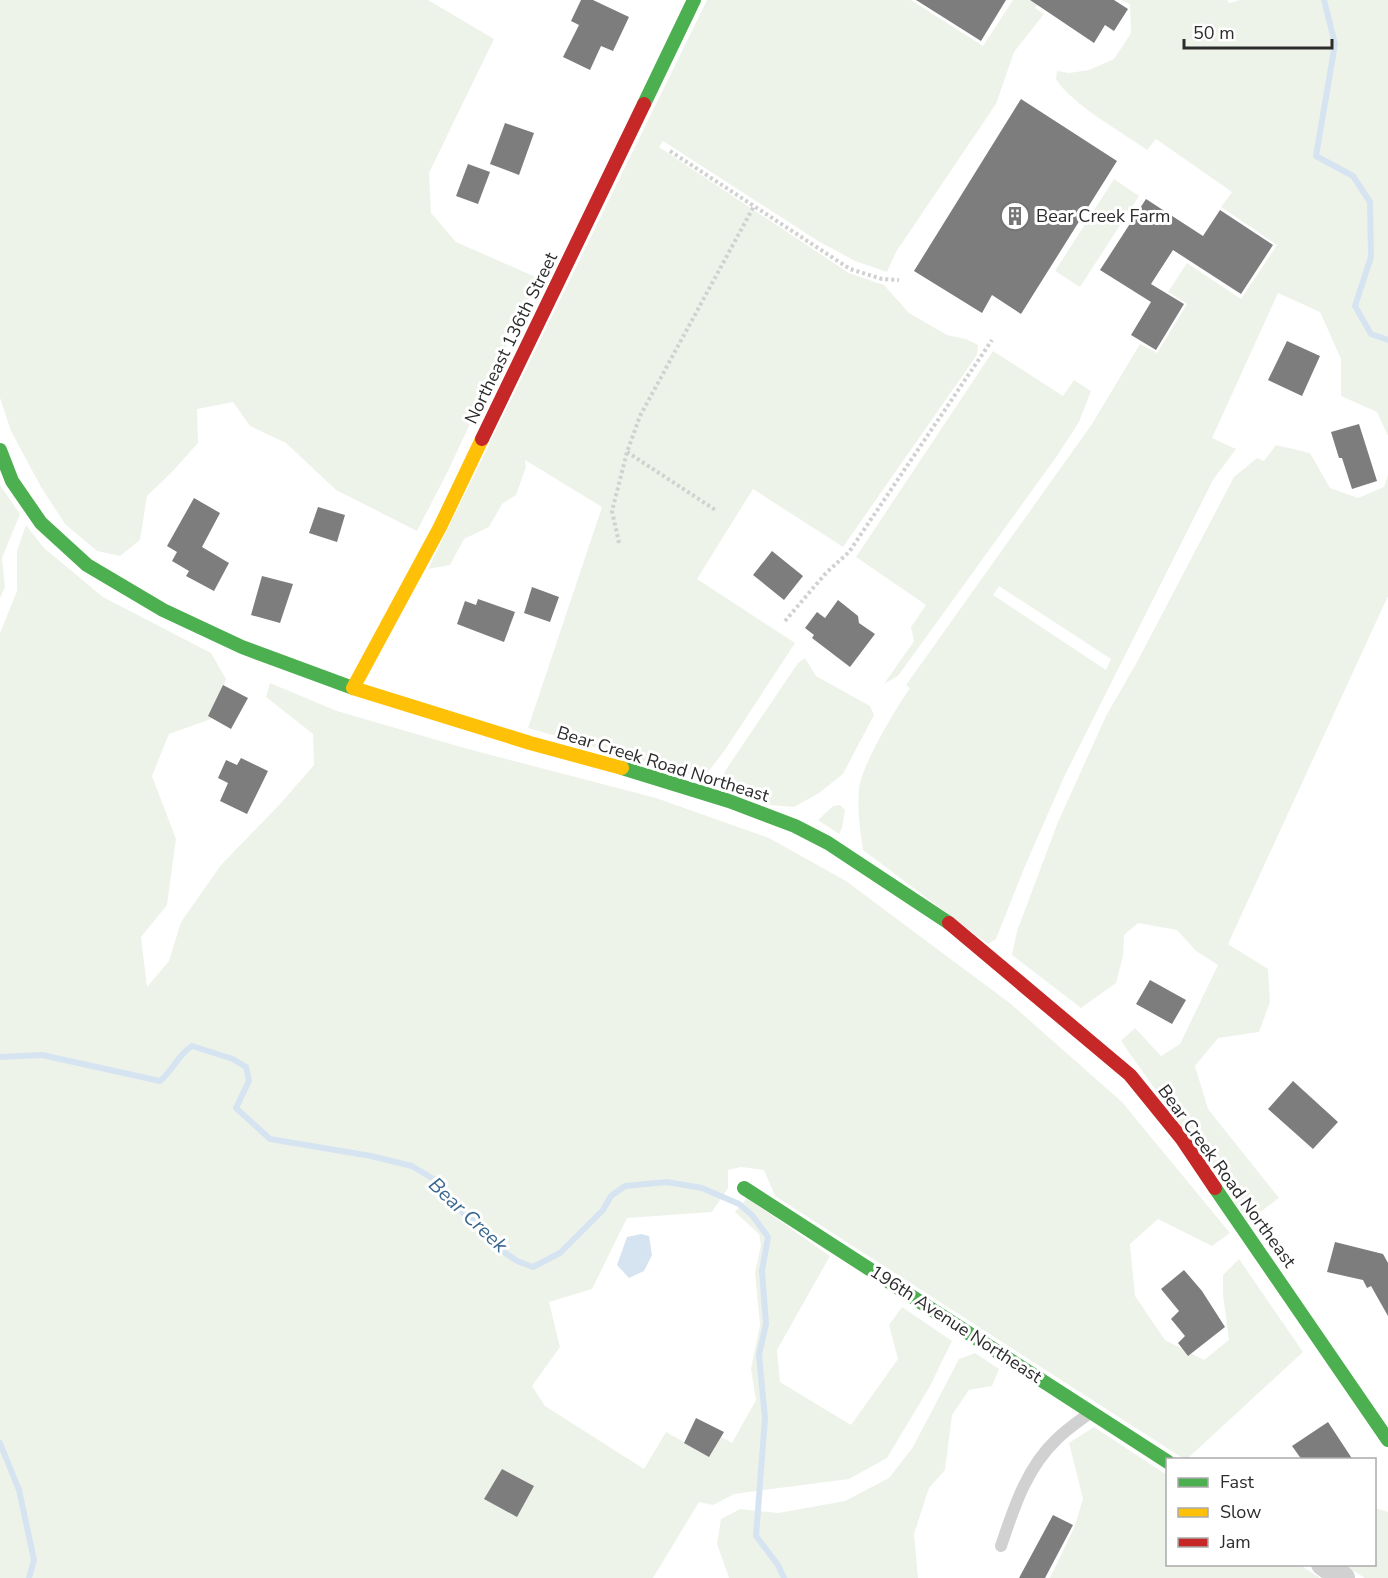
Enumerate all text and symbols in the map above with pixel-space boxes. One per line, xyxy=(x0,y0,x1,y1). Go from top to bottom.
scale bar xyxy=(1184,12,1332,50)
text: 50 m xyxy=(1193,21,1235,45)
building icon: Bear Creek Farm xyxy=(999,200,1031,232)
place label: Bear Creek Farm xyxy=(1036,204,1170,228)
street label: Northeast 136th Street xyxy=(459,248,563,428)
street label: Bear Creek Road Northeast xyxy=(554,720,773,808)
street label: Bear Creek Road Northeast xyxy=(1152,1080,1302,1273)
water label: Bear Creek xyxy=(423,1171,514,1259)
street label: 196th Avenue Northeast xyxy=(866,1259,1047,1389)
legend xyxy=(1166,1458,1376,1566)
text: Fast xyxy=(1220,1470,1255,1494)
text: Slow xyxy=(1220,1500,1261,1524)
text: Jam xyxy=(1219,1530,1251,1554)

